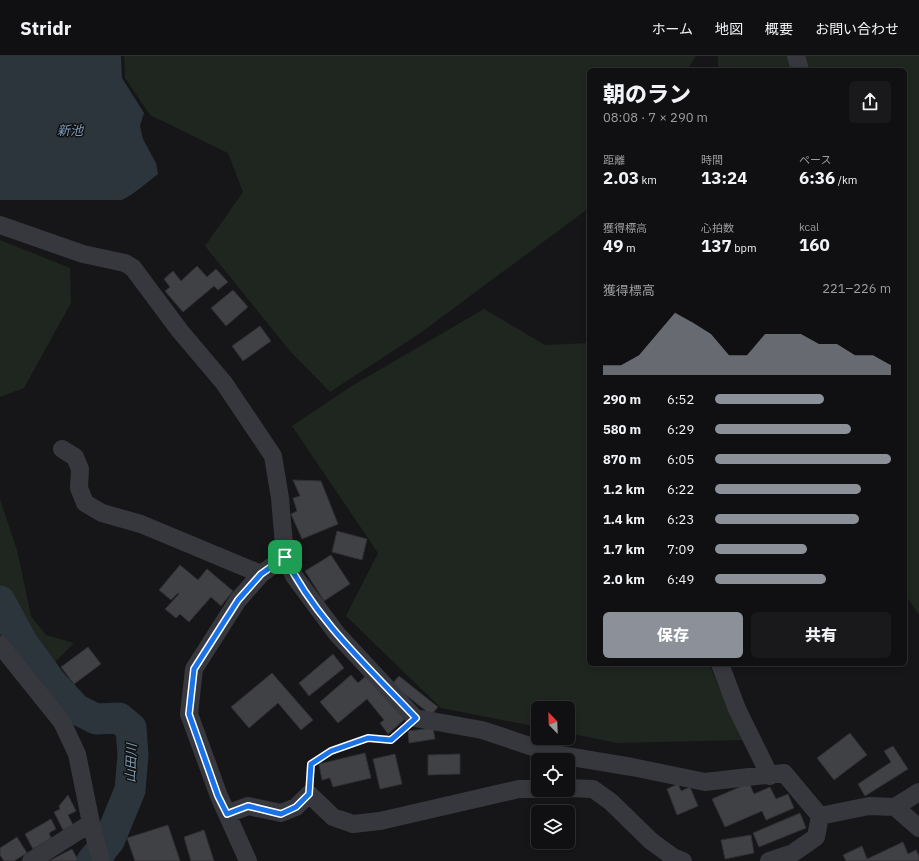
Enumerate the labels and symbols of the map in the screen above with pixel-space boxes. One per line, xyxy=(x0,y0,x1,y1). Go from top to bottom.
water label: 新池 xyxy=(57,122,85,139)
pin xyxy=(268,540,302,574)
north arrow xyxy=(531,701,575,745)
water label: 山田川 xyxy=(122,741,140,783)

